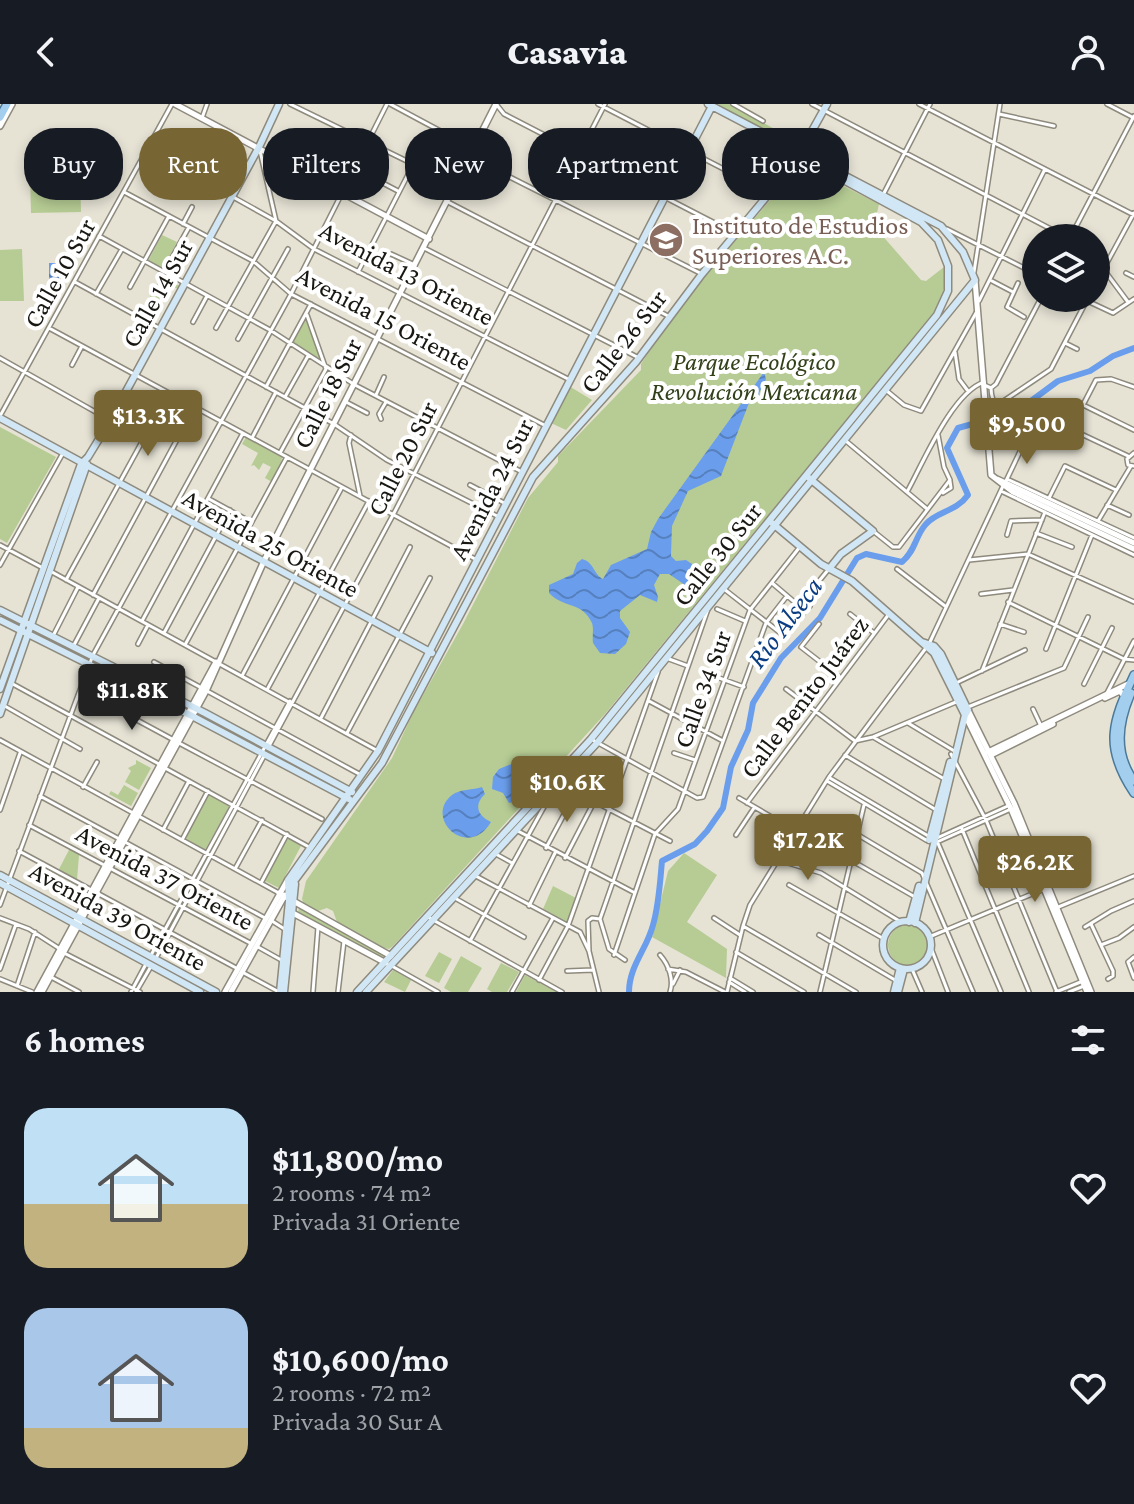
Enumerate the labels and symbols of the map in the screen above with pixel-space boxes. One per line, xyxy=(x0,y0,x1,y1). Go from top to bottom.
place label: Instituto de Estudios Superiores A.C. xyxy=(692,211,908,270)
street label: Calle 10 Sur xyxy=(18,213,101,333)
street label: Avenida 13 Oriente xyxy=(315,215,499,332)
school or university icon: Instituto de Estudios Superiores A.C. xyxy=(647,221,685,259)
street label: Calle 14 Sur xyxy=(116,234,199,352)
street label: Avenida 15 Oriente xyxy=(292,260,476,377)
street label: Calle 26 Sur xyxy=(574,284,673,399)
street label: Calle 18 Sur xyxy=(287,333,368,453)
park label: Parque Ecológico Revolución Mexicana xyxy=(651,347,857,406)
pin: $13.3K xyxy=(83,390,213,458)
street label: Calle 20 Sur xyxy=(361,396,444,520)
pin: $9,500 xyxy=(962,398,1092,466)
street label: Avenida 24 Sur xyxy=(443,414,539,565)
street label: Avenida 25 Oriente xyxy=(178,483,364,604)
street label: Calle 30 Sur xyxy=(667,497,768,612)
water label: Rio Alseca xyxy=(740,571,828,674)
street label: Calle Benito Juárez xyxy=(734,611,875,784)
street label: Calle 34 Sur xyxy=(668,626,737,752)
pin: $11.8K xyxy=(67,664,197,732)
pin: $10.6K xyxy=(502,756,632,824)
pin: $17.2K xyxy=(743,814,873,882)
street label: Avenida 37 Oriente xyxy=(71,819,258,936)
pin: $26.2K xyxy=(970,836,1100,904)
street label: Avenida 39 Oriente xyxy=(24,856,211,977)

